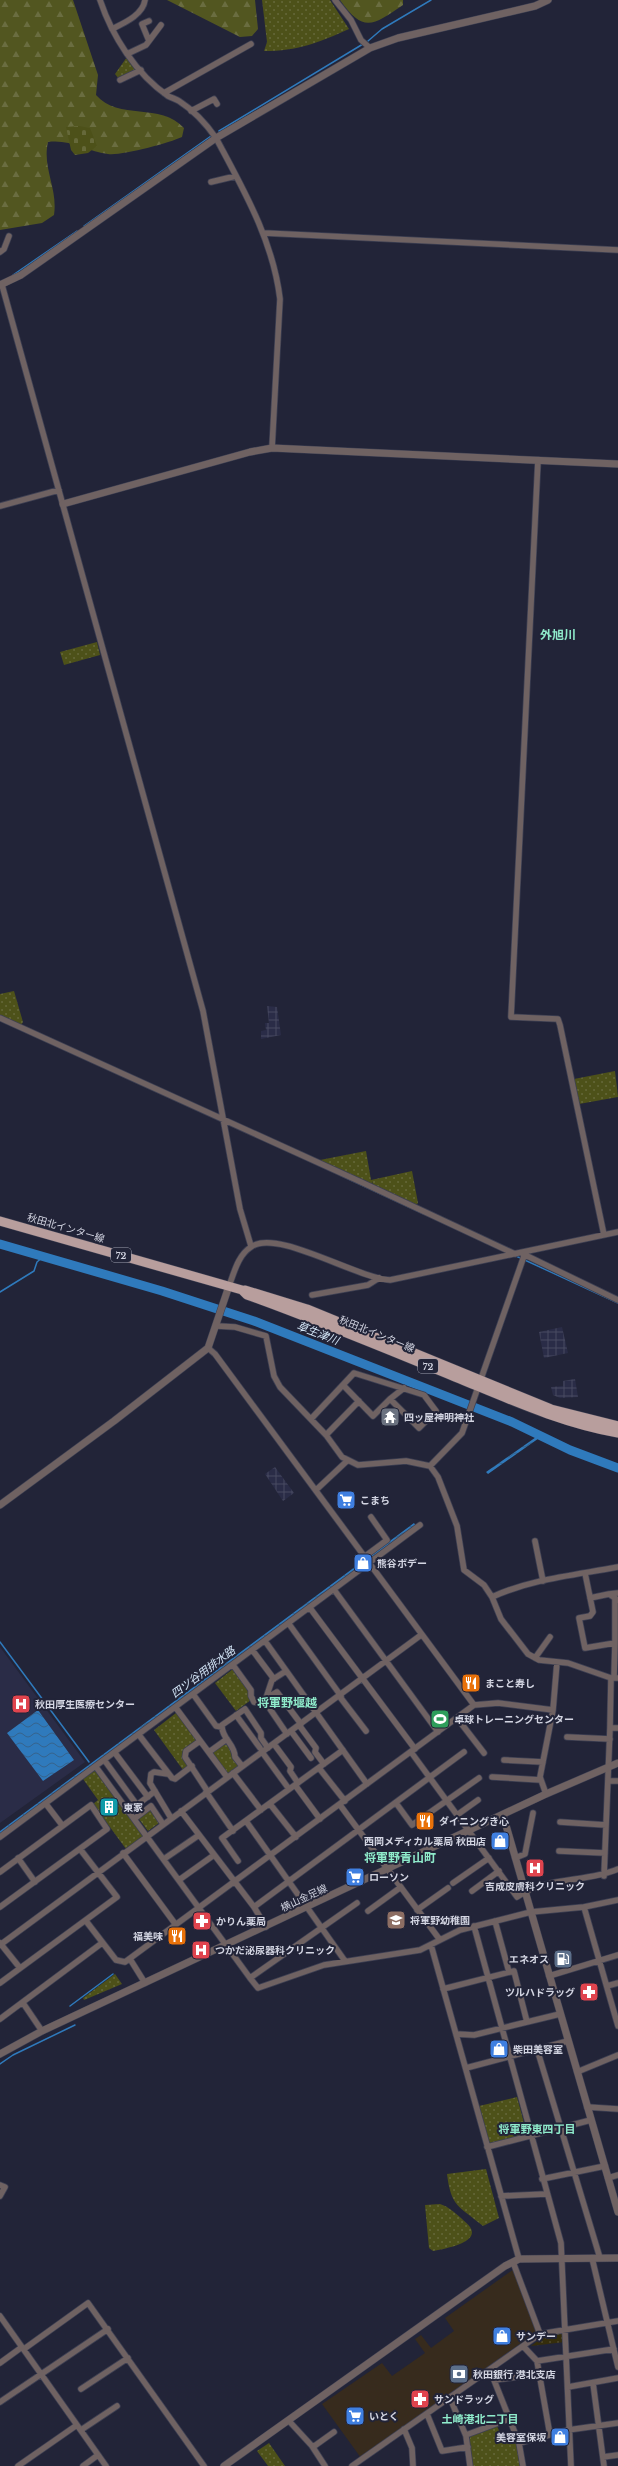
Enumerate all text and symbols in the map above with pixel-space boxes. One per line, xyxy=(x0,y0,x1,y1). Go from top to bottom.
district label: 外旭川 xyxy=(540,627,576,642)
street label: 秋田北インター線 xyxy=(26,1211,106,1245)
road number: 72 xyxy=(111,1248,131,1262)
street label: 秋田北インター線 xyxy=(337,1313,417,1355)
water label: 草生津川 xyxy=(295,1319,342,1348)
road number: 72 xyxy=(418,1359,438,1373)
temple icon: 四ッ屋神明神社 xyxy=(379,1406,401,1428)
place label: 四ッ屋神明神社 xyxy=(404,1411,475,1424)
supermarket icon: こまち xyxy=(335,1489,357,1511)
place label: こまち xyxy=(360,1494,390,1507)
shop icon: 熊谷ボデー xyxy=(352,1552,374,1574)
place label: 熊谷ボデー xyxy=(377,1557,427,1570)
water label: 四ツ谷用排水路 xyxy=(168,1643,239,1701)
restaurant icon: まこと寿し xyxy=(460,1672,482,1694)
place label: まこと寿し xyxy=(485,1677,535,1690)
hospital icon: 秋田厚生医療センター xyxy=(10,1693,32,1715)
district label: 将軍野堰越 xyxy=(257,1695,317,1710)
place label: 秋田厚生医療センター xyxy=(35,1698,135,1711)
sports icon: 卓球トレーニングセンター xyxy=(429,1708,451,1730)
place label: 卓球トレーニングセンター xyxy=(454,1713,574,1726)
building icon: 東家 xyxy=(98,1796,120,1818)
place label: 東家 xyxy=(123,1801,143,1814)
restaurant icon: ダイニングき心 xyxy=(414,1810,436,1832)
place label: ダイニングき心 xyxy=(439,1815,509,1828)
shop icon: 西岡メディカル薬局 秋田店 xyxy=(489,1830,511,1852)
place label: 西岡メディカル薬局 秋田店 xyxy=(364,1835,486,1848)
district label: 将軍野青山町 xyxy=(364,1850,436,1865)
hospital icon: 吉成皮膚科クリニック xyxy=(524,1857,546,1879)
supermarket icon: ローソン xyxy=(344,1866,366,1888)
place label: ローソン xyxy=(369,1871,409,1884)
place label: 吉成皮膚科クリニック xyxy=(485,1880,585,1893)
street label: 横山金足線 xyxy=(279,1882,329,1914)
school or university icon: 将軍野幼稚園 xyxy=(385,1909,407,1931)
pharmacy icon: かりん薬局 xyxy=(191,1910,213,1932)
place label: 将軍野幼稚園 xyxy=(410,1914,470,1927)
place label: かりん薬局 xyxy=(216,1915,266,1928)
restaurant icon: 福美味 xyxy=(166,1925,188,1947)
place label: 福美味 xyxy=(133,1930,163,1943)
hospital icon: つかだ泌尿器科クリニック xyxy=(190,1939,212,1961)
place label: つかだ泌尿器科クリニック xyxy=(215,1944,335,1957)
fuel station icon: エネオス xyxy=(552,1948,574,1970)
place label: エネオス xyxy=(509,1953,549,1966)
pharmacy icon: ツルハドラッグ xyxy=(578,1981,600,2003)
place label: ツルハドラッグ xyxy=(505,1986,575,1999)
shop icon: 柴田美容室 xyxy=(488,2038,510,2060)
place label: 柴田美容室 xyxy=(513,2043,563,2056)
district label: 将軍野東四丁目 xyxy=(499,2122,576,2136)
shop icon: サンデー xyxy=(491,2325,513,2347)
place label: サンデー xyxy=(516,2330,556,2343)
bank icon: 秋田銀行 港北支店 xyxy=(448,2363,470,2385)
place label: 秋田銀行 港北支店 xyxy=(473,2368,556,2381)
pharmacy icon: サンドラッグ xyxy=(409,2388,431,2410)
place label: サンドラッグ xyxy=(434,2393,494,2406)
supermarket icon: いとく xyxy=(344,2405,366,2427)
place label: いとく xyxy=(369,2410,399,2423)
district label: 土崎港北二丁目 xyxy=(442,2412,519,2426)
shop icon: 美容室保坂 xyxy=(549,2426,571,2448)
place label: 美容室保坂 xyxy=(496,2431,547,2444)

